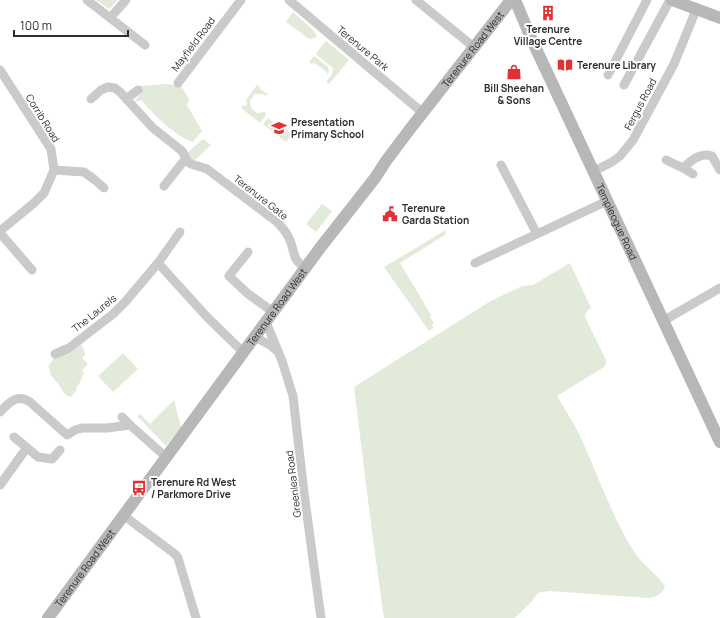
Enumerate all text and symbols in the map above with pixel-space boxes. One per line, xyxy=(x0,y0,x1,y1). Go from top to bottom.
building icon: Terenure Village Centre xyxy=(539,4,557,22)
street label: Terenure Road West xyxy=(438,8,507,90)
scale bar xyxy=(14,12,128,38)
street label: Mayfield Road xyxy=(168,14,218,74)
text: 100 m xyxy=(20,17,52,34)
street label: Terenure Park xyxy=(334,22,393,74)
place label: Terenure Village Centre xyxy=(514,22,582,48)
library icon: Terenure Library xyxy=(556,56,574,74)
place label: Terenure Library xyxy=(577,58,656,72)
shop icon: Bill Sheehan & Sons xyxy=(505,63,523,81)
street label: Fergus Road xyxy=(620,76,660,132)
place label: Bill Sheehan & Sons xyxy=(484,81,544,107)
street label: Corrib Road xyxy=(23,91,63,145)
place label: Presentation Primary School xyxy=(291,115,364,141)
school or university icon: Presentation Primary School xyxy=(270,119,288,137)
street label: Terenure Gate xyxy=(231,171,291,223)
street label: Templeogue Road xyxy=(593,181,641,262)
place label: Terenure Garda Station xyxy=(402,201,469,227)
public building icon: Terenure Garda Station xyxy=(381,205,399,223)
street label: Terenure Road West xyxy=(243,265,310,349)
street label: The Laurels xyxy=(69,291,119,335)
street label: Greenlea Road xyxy=(282,450,304,518)
place label: Terenure Rd West / Parkmore Drive xyxy=(151,475,236,501)
bus stop icon: Terenure Rd West / Parkmore Drive xyxy=(130,479,148,497)
street label: Terenure Road West xyxy=(51,526,118,610)

